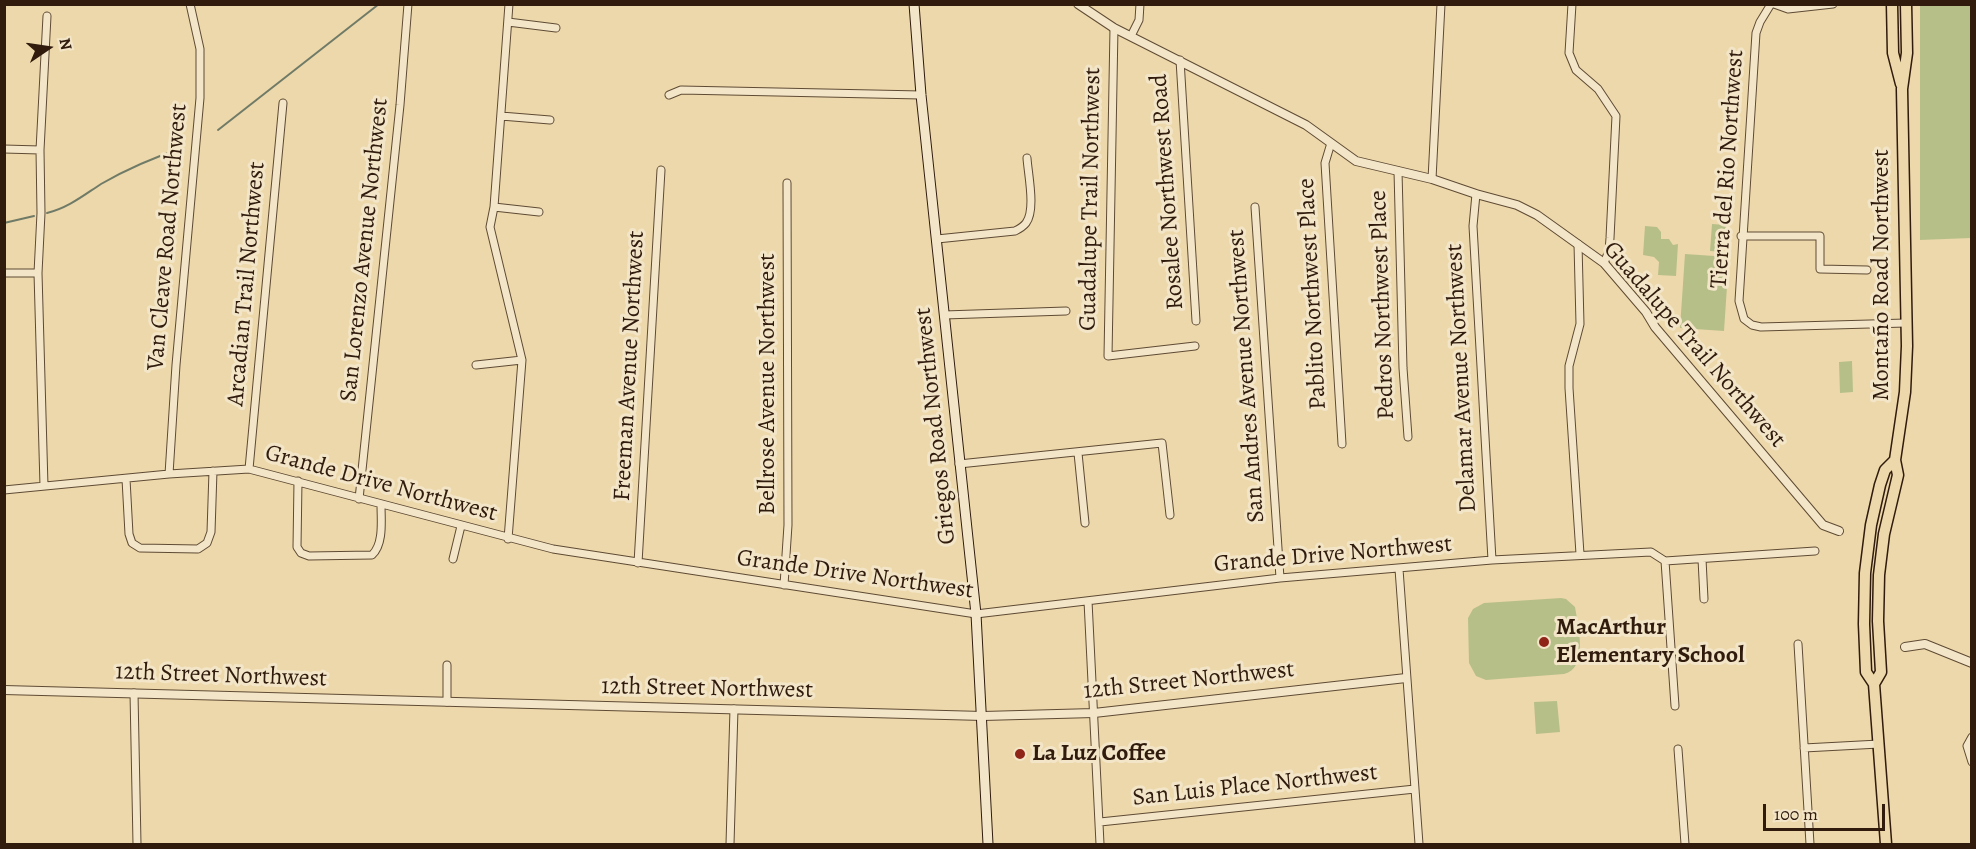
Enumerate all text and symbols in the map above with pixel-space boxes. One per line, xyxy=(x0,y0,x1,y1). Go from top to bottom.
north arrow xyxy=(18,18,78,78)
text: N xyxy=(54,36,78,52)
street label: Tierra del Rio Northwest xyxy=(1705,49,1751,289)
street label: Guadalupe Trail Northwest xyxy=(1074,67,1108,331)
street label: Rosalee Northwest Road xyxy=(1145,73,1191,311)
street label: San Lorenzo Avenue Northwest xyxy=(335,97,395,403)
street label: Van Cleave Road Northwest xyxy=(142,102,194,372)
street label: Montaño Road Northwest xyxy=(1868,149,1896,401)
street label: Arcadian Trail Northwest xyxy=(222,161,272,407)
street label: Pablito Northwest Place xyxy=(1293,177,1333,411)
street label: Pedros Northwest Place xyxy=(1365,190,1401,420)
street label: San Andres Avenue Northwest xyxy=(1222,228,1272,524)
street label: Freeman Avenue Northwest xyxy=(609,230,651,502)
street label: Guadalupe Trail Northwest xyxy=(1597,236,1791,454)
street label: Delamar Avenue Northwest xyxy=(1441,243,1483,513)
street label: Bellrose Avenue Northwest xyxy=(754,253,782,515)
street label: Griegos Road Northwest xyxy=(909,306,963,546)
street label: Grande Drive Northwest xyxy=(262,439,500,529)
street label: Grande Drive Northwest xyxy=(1213,530,1453,580)
street label: Grande Drive Northwest xyxy=(735,544,975,606)
place label: MacArthur Elementary School xyxy=(1556,614,1744,670)
marker: MacArthur Elementary School xyxy=(1537,635,1551,649)
street label: 12th Street Northwest xyxy=(1082,656,1296,706)
street label: 12th Street Northwest xyxy=(115,658,327,694)
street label: 12th Street Northwest xyxy=(601,673,813,705)
place label: La Luz Coffee xyxy=(1032,740,1166,768)
marker: La Luz Coffee xyxy=(1013,747,1027,761)
street label: San Luis Place Northwest xyxy=(1131,759,1379,813)
scale bar xyxy=(1766,792,1888,830)
text: 100 m xyxy=(1774,802,1818,826)

